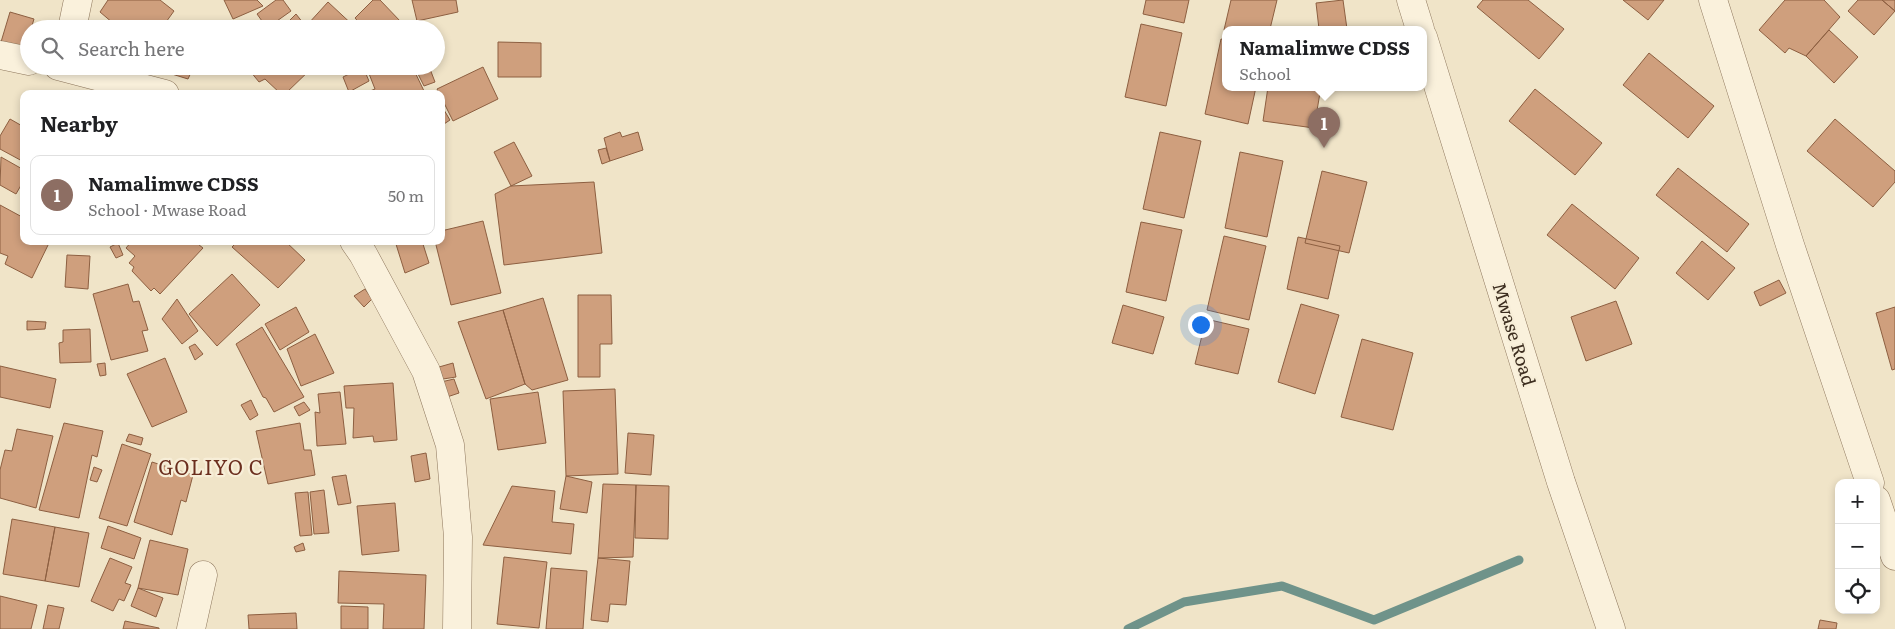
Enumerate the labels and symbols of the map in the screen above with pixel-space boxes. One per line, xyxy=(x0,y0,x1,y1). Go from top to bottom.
pin: 1 xyxy=(1308,107,1340,148)
street label: Mwase Road xyxy=(1486,279,1544,389)
your location xyxy=(1188,312,1214,338)
district label: GOLIYO C xyxy=(158,451,264,481)

